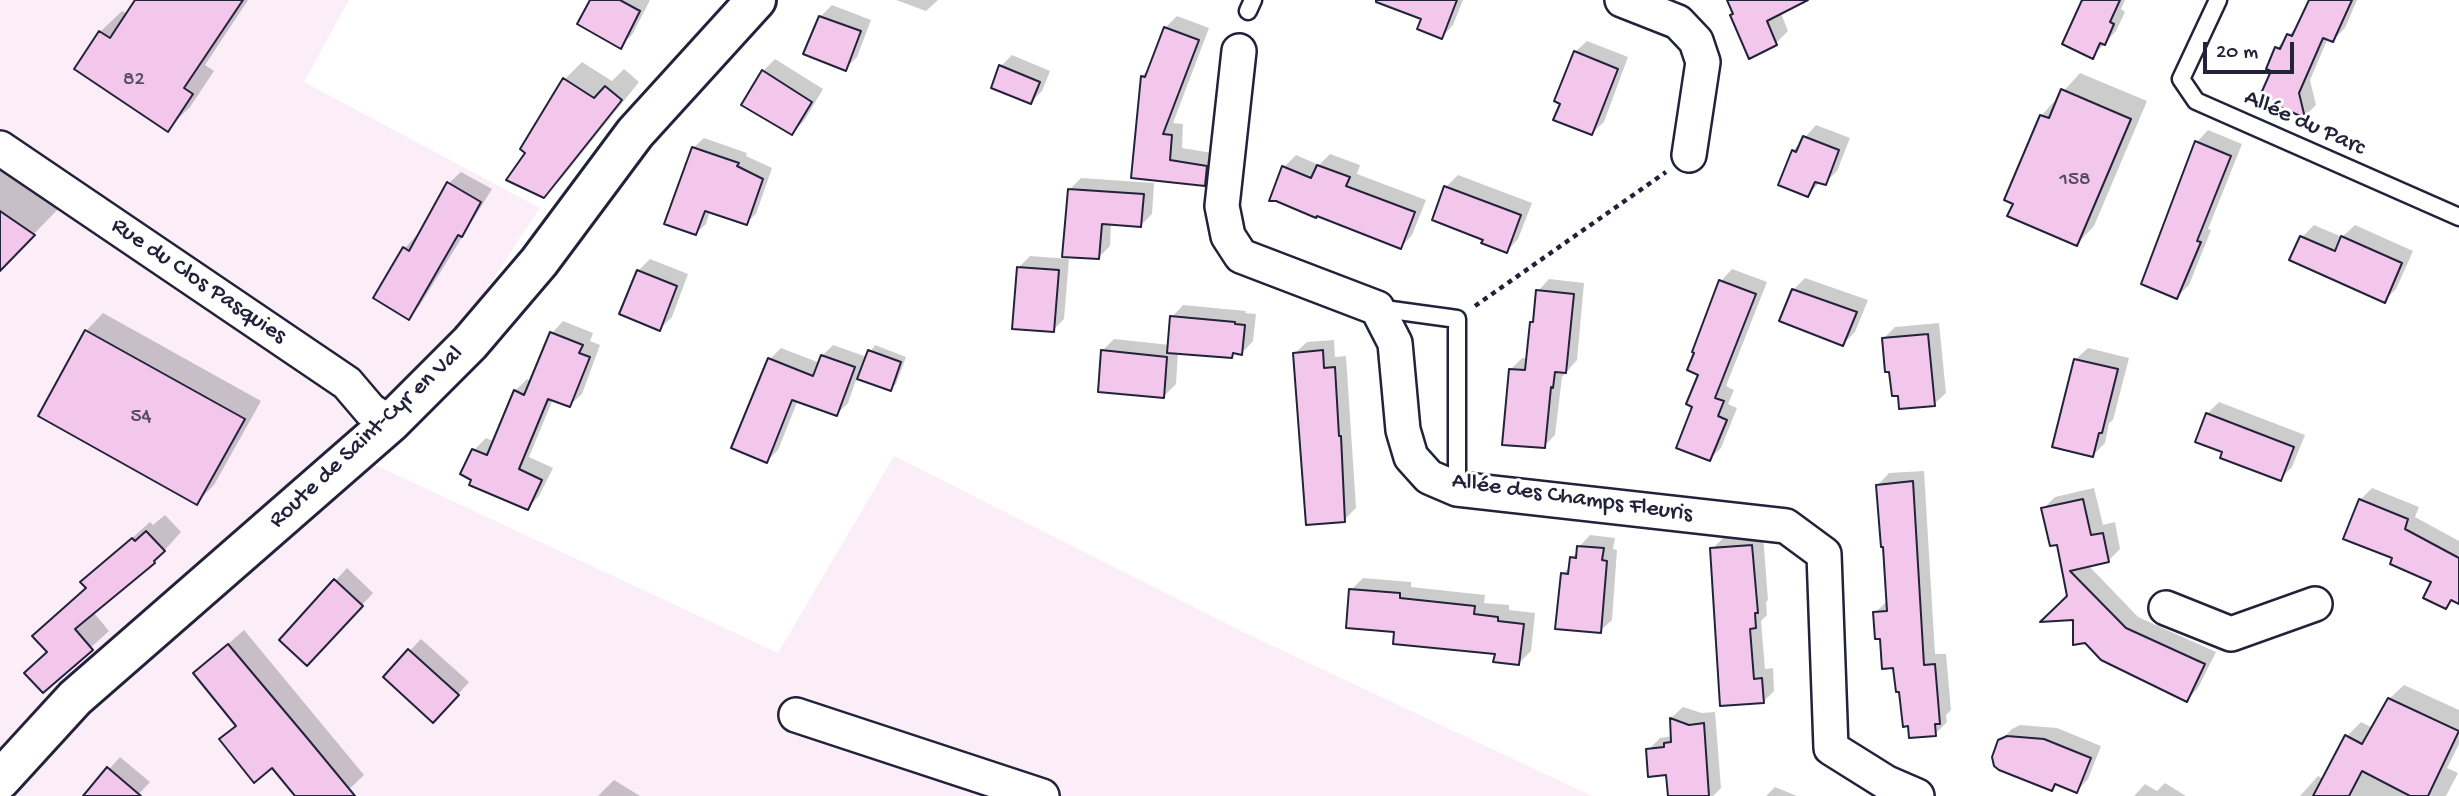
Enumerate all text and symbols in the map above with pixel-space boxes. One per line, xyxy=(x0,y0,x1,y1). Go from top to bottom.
scale bar xyxy=(2207,28,2298,72)
text: 20 m xyxy=(2216,41,2258,66)
house number: 82 xyxy=(123,68,145,94)
street label: Allée du Parc xyxy=(2239,85,2369,163)
house number: 158 xyxy=(2059,168,2091,194)
street label: Rue du Clos Pasquies xyxy=(105,213,291,351)
street label: Route de Saint-Cyr en Val xyxy=(264,340,470,536)
house number: 54 xyxy=(131,405,151,431)
street label: Allée des Champs Fleuris xyxy=(1450,468,1694,530)

